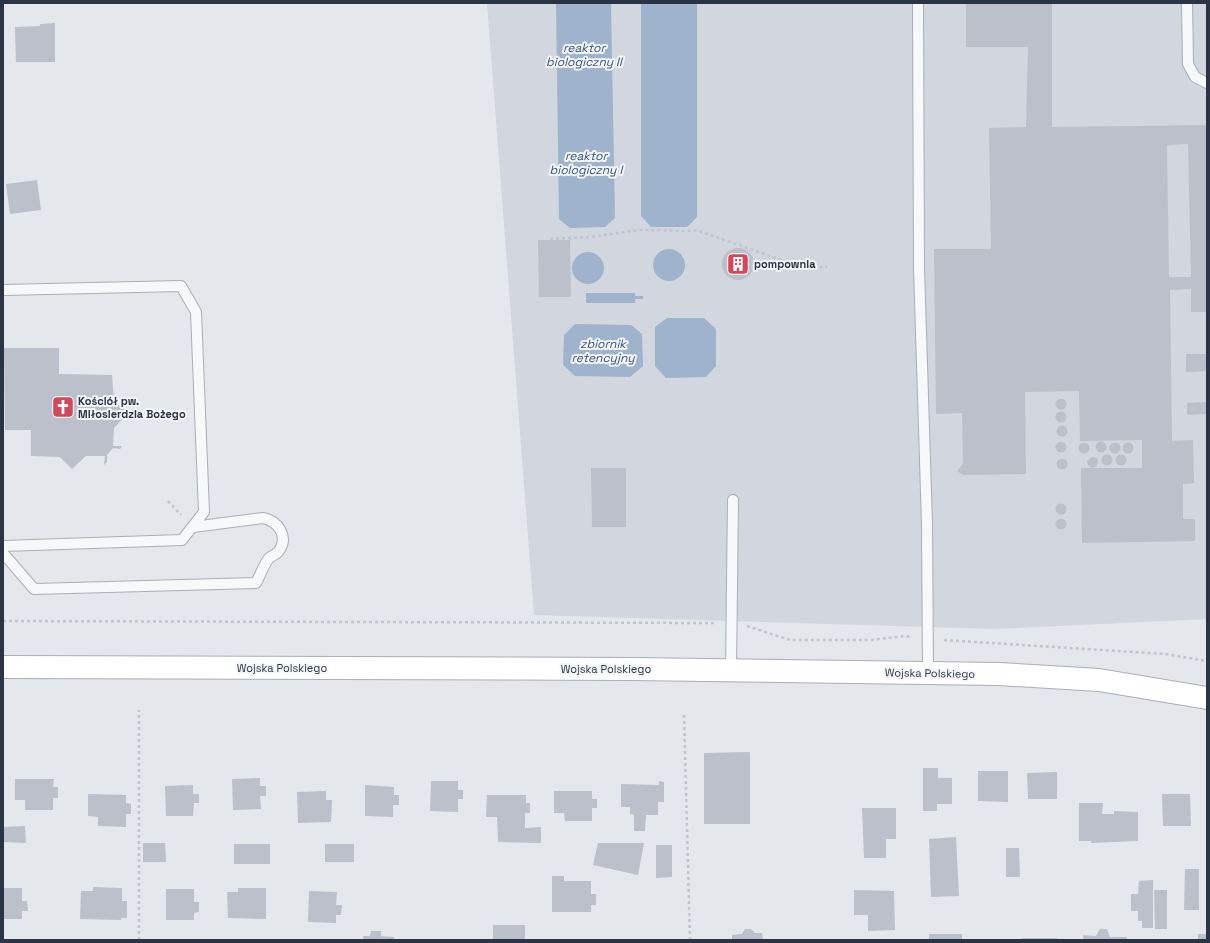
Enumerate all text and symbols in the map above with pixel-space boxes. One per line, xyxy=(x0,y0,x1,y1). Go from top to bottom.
water label: reaktor biologiczny II xyxy=(546,40,624,70)
water label: reaktor biologiczny I xyxy=(550,148,625,178)
building icon: pompownia xyxy=(725,251,751,277)
place label: pompownia xyxy=(754,257,816,271)
water label: zbiornik retencyjny xyxy=(571,336,635,366)
church icon: Kościół pw. Miłosierdzia Bożego xyxy=(50,394,76,420)
place label: Kościół pw. Miłosierdzia Bożego xyxy=(78,394,186,421)
street label: Wojska Polskiego xyxy=(237,661,327,675)
street label: Wojska Polskiego xyxy=(561,662,651,676)
street label: Wojska Polskiego xyxy=(885,665,976,681)

